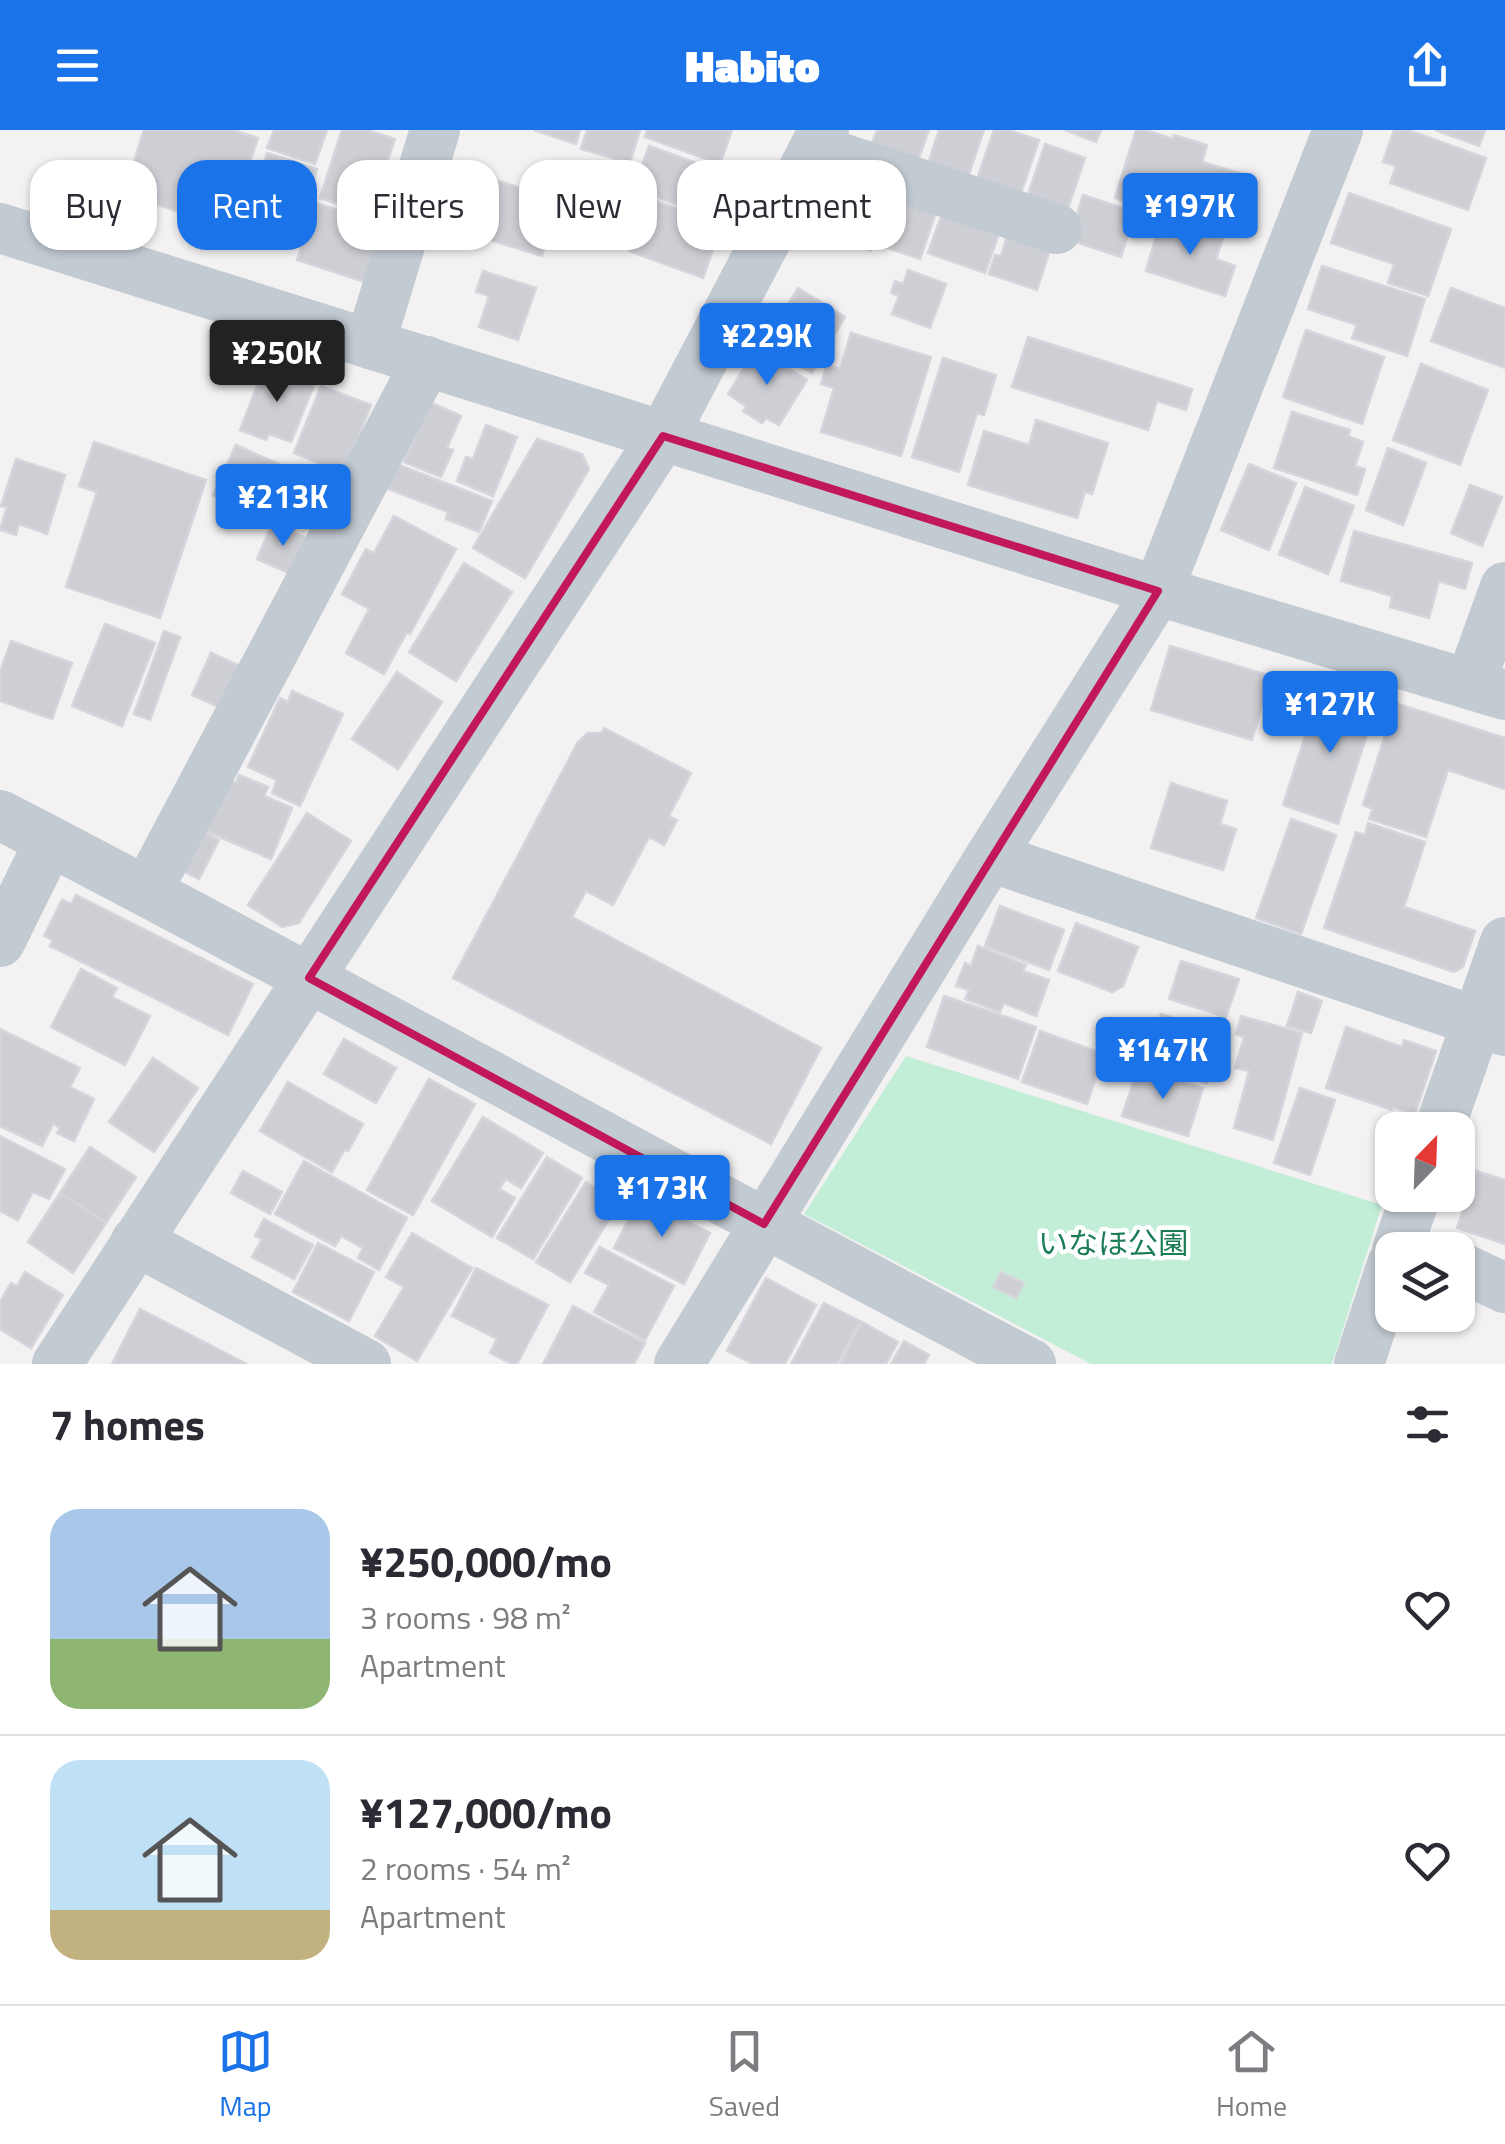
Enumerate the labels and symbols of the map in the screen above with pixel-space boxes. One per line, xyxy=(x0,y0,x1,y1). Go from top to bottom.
pin: ¥197K xyxy=(1120,173,1260,258)
pin: ¥229K xyxy=(697,303,837,388)
pin: ¥250K xyxy=(207,320,347,405)
pin: ¥213K xyxy=(213,464,353,549)
pin: ¥127K xyxy=(1260,671,1400,756)
pin: ¥147K xyxy=(1093,1017,1233,1102)
north arrow xyxy=(1375,1112,1475,1212)
pin: ¥173K xyxy=(592,1155,732,1240)
park label: いなほ公園 xyxy=(1038,1220,1188,1266)

